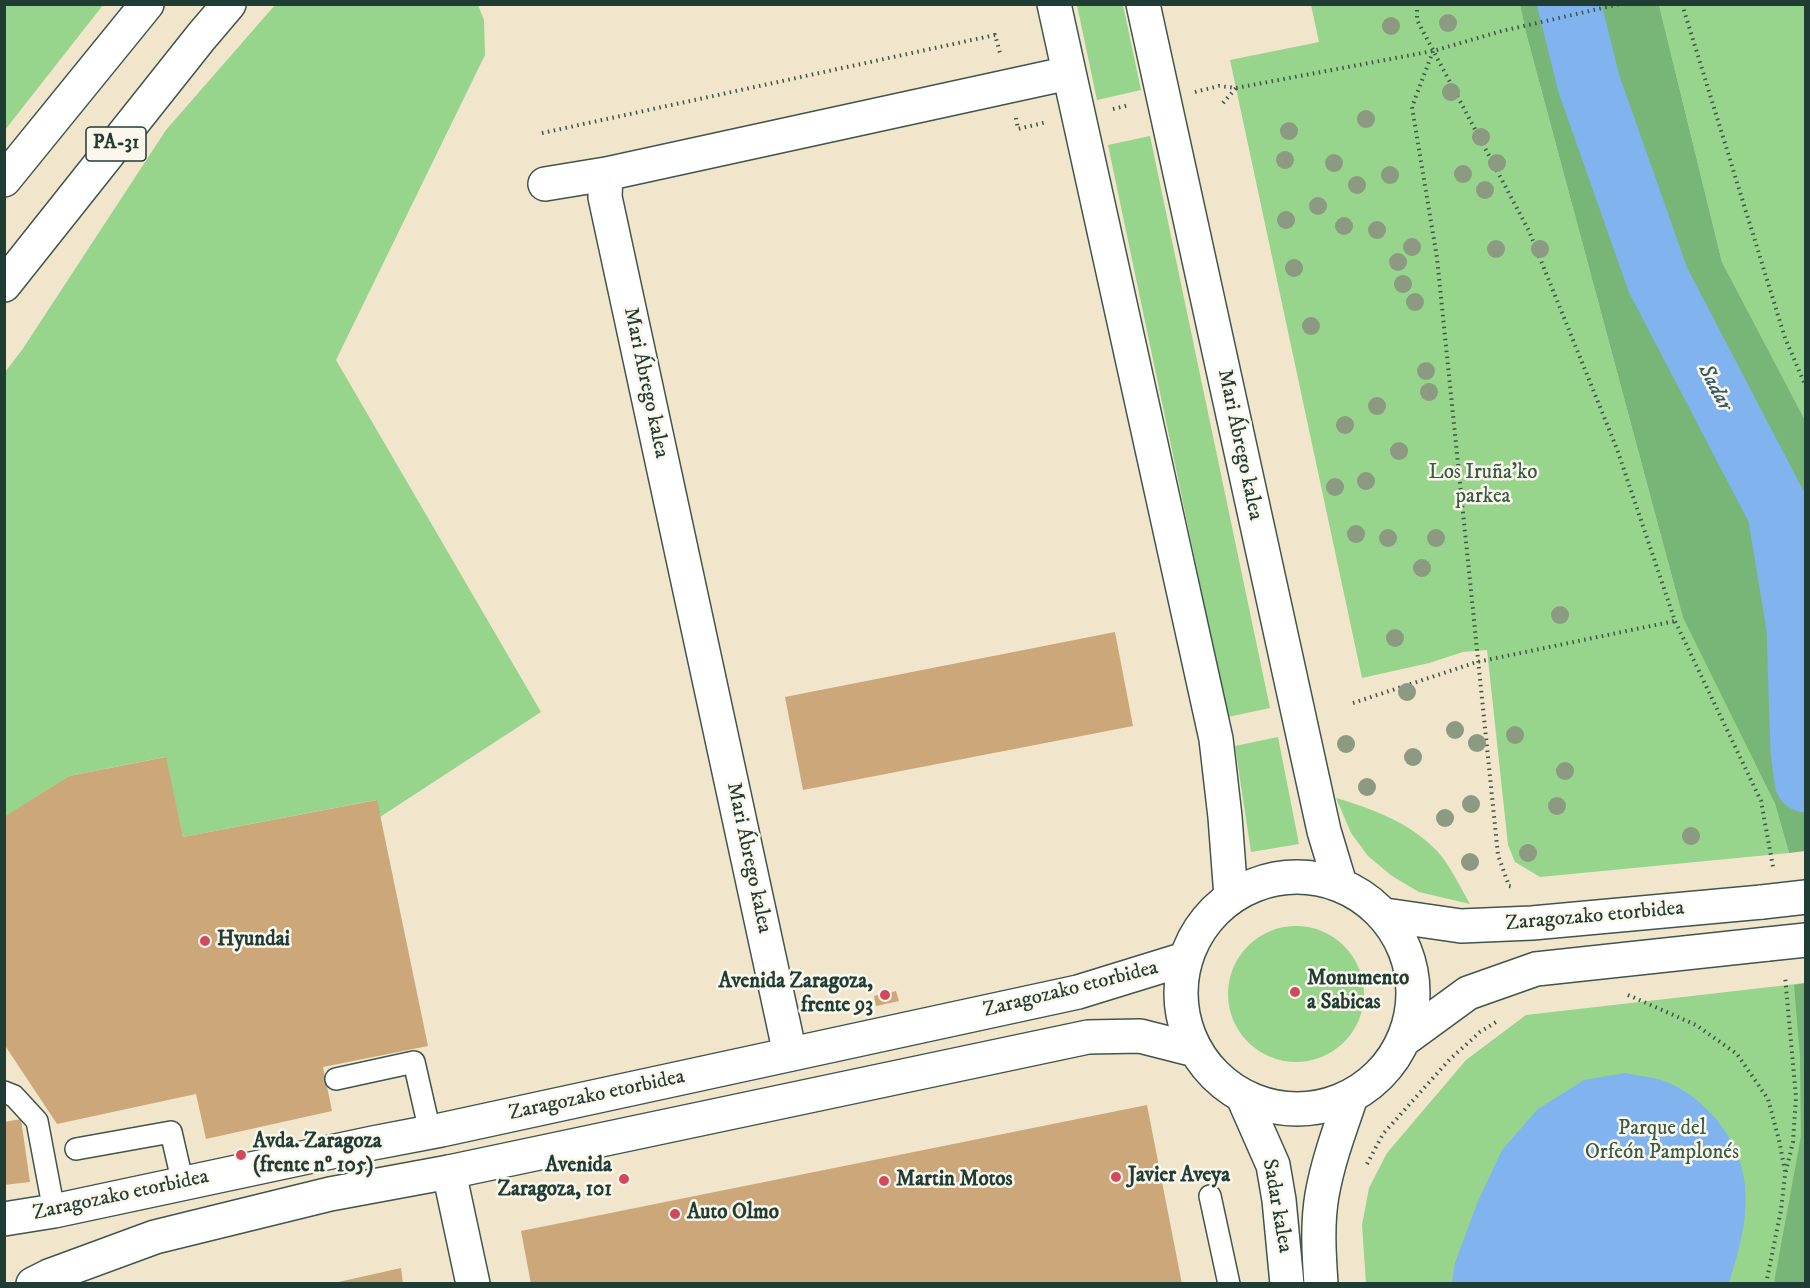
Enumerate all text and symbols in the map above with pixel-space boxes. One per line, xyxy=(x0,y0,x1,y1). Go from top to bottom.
road number: PA-31 xyxy=(86,127,146,161)
street label: Mari Ábrego kalea xyxy=(617,305,673,461)
water label: Sadar xyxy=(1691,360,1737,416)
street label: Mari Ábrego kalea xyxy=(1211,367,1267,523)
park label: Los Iruña'ko parkea xyxy=(1428,461,1538,511)
street label: Mari Ábrego kalea xyxy=(720,780,776,936)
street label: Zaragozako etorbidea xyxy=(1505,897,1685,937)
place label: Hyundai xyxy=(217,928,290,954)
marker: Hyundai xyxy=(198,934,212,948)
street label: Zaragozako etorbidea xyxy=(981,956,1161,1024)
place label: Monumento a Sabicas xyxy=(1307,967,1409,1017)
place label: Avenida Zaragoza, frente 93 xyxy=(718,970,873,1020)
marker: Monumento a Sabicas xyxy=(1288,985,1302,999)
marker: Avenida Zaragoza, frente 93 xyxy=(878,988,892,1002)
street label: Zaragozako etorbidea xyxy=(507,1065,687,1127)
park label: Parque del Orfeón Pamplonés xyxy=(1585,1117,1739,1167)
place label: Avda. Zaragoza (frente nº 105) xyxy=(253,1130,382,1180)
marker: Avda. Zaragoza (frente nº 105) xyxy=(234,1148,248,1162)
place label: Avenida Zaragoza, 101 xyxy=(497,1154,612,1204)
street label: Sadar kalea xyxy=(1255,1157,1297,1255)
place label: Javier Aveya xyxy=(1128,1164,1230,1190)
street label: Zaragozako etorbidea xyxy=(31,1165,211,1227)
place label: Martin Motos xyxy=(896,1168,1013,1194)
marker: Javier Aveya xyxy=(1109,1170,1123,1184)
marker: Avenida Zaragoza, 101 xyxy=(617,1172,631,1186)
marker: Martin Motos xyxy=(877,1174,891,1188)
place label: Auto Olmo xyxy=(687,1201,779,1227)
marker: Auto Olmo xyxy=(668,1207,682,1221)

